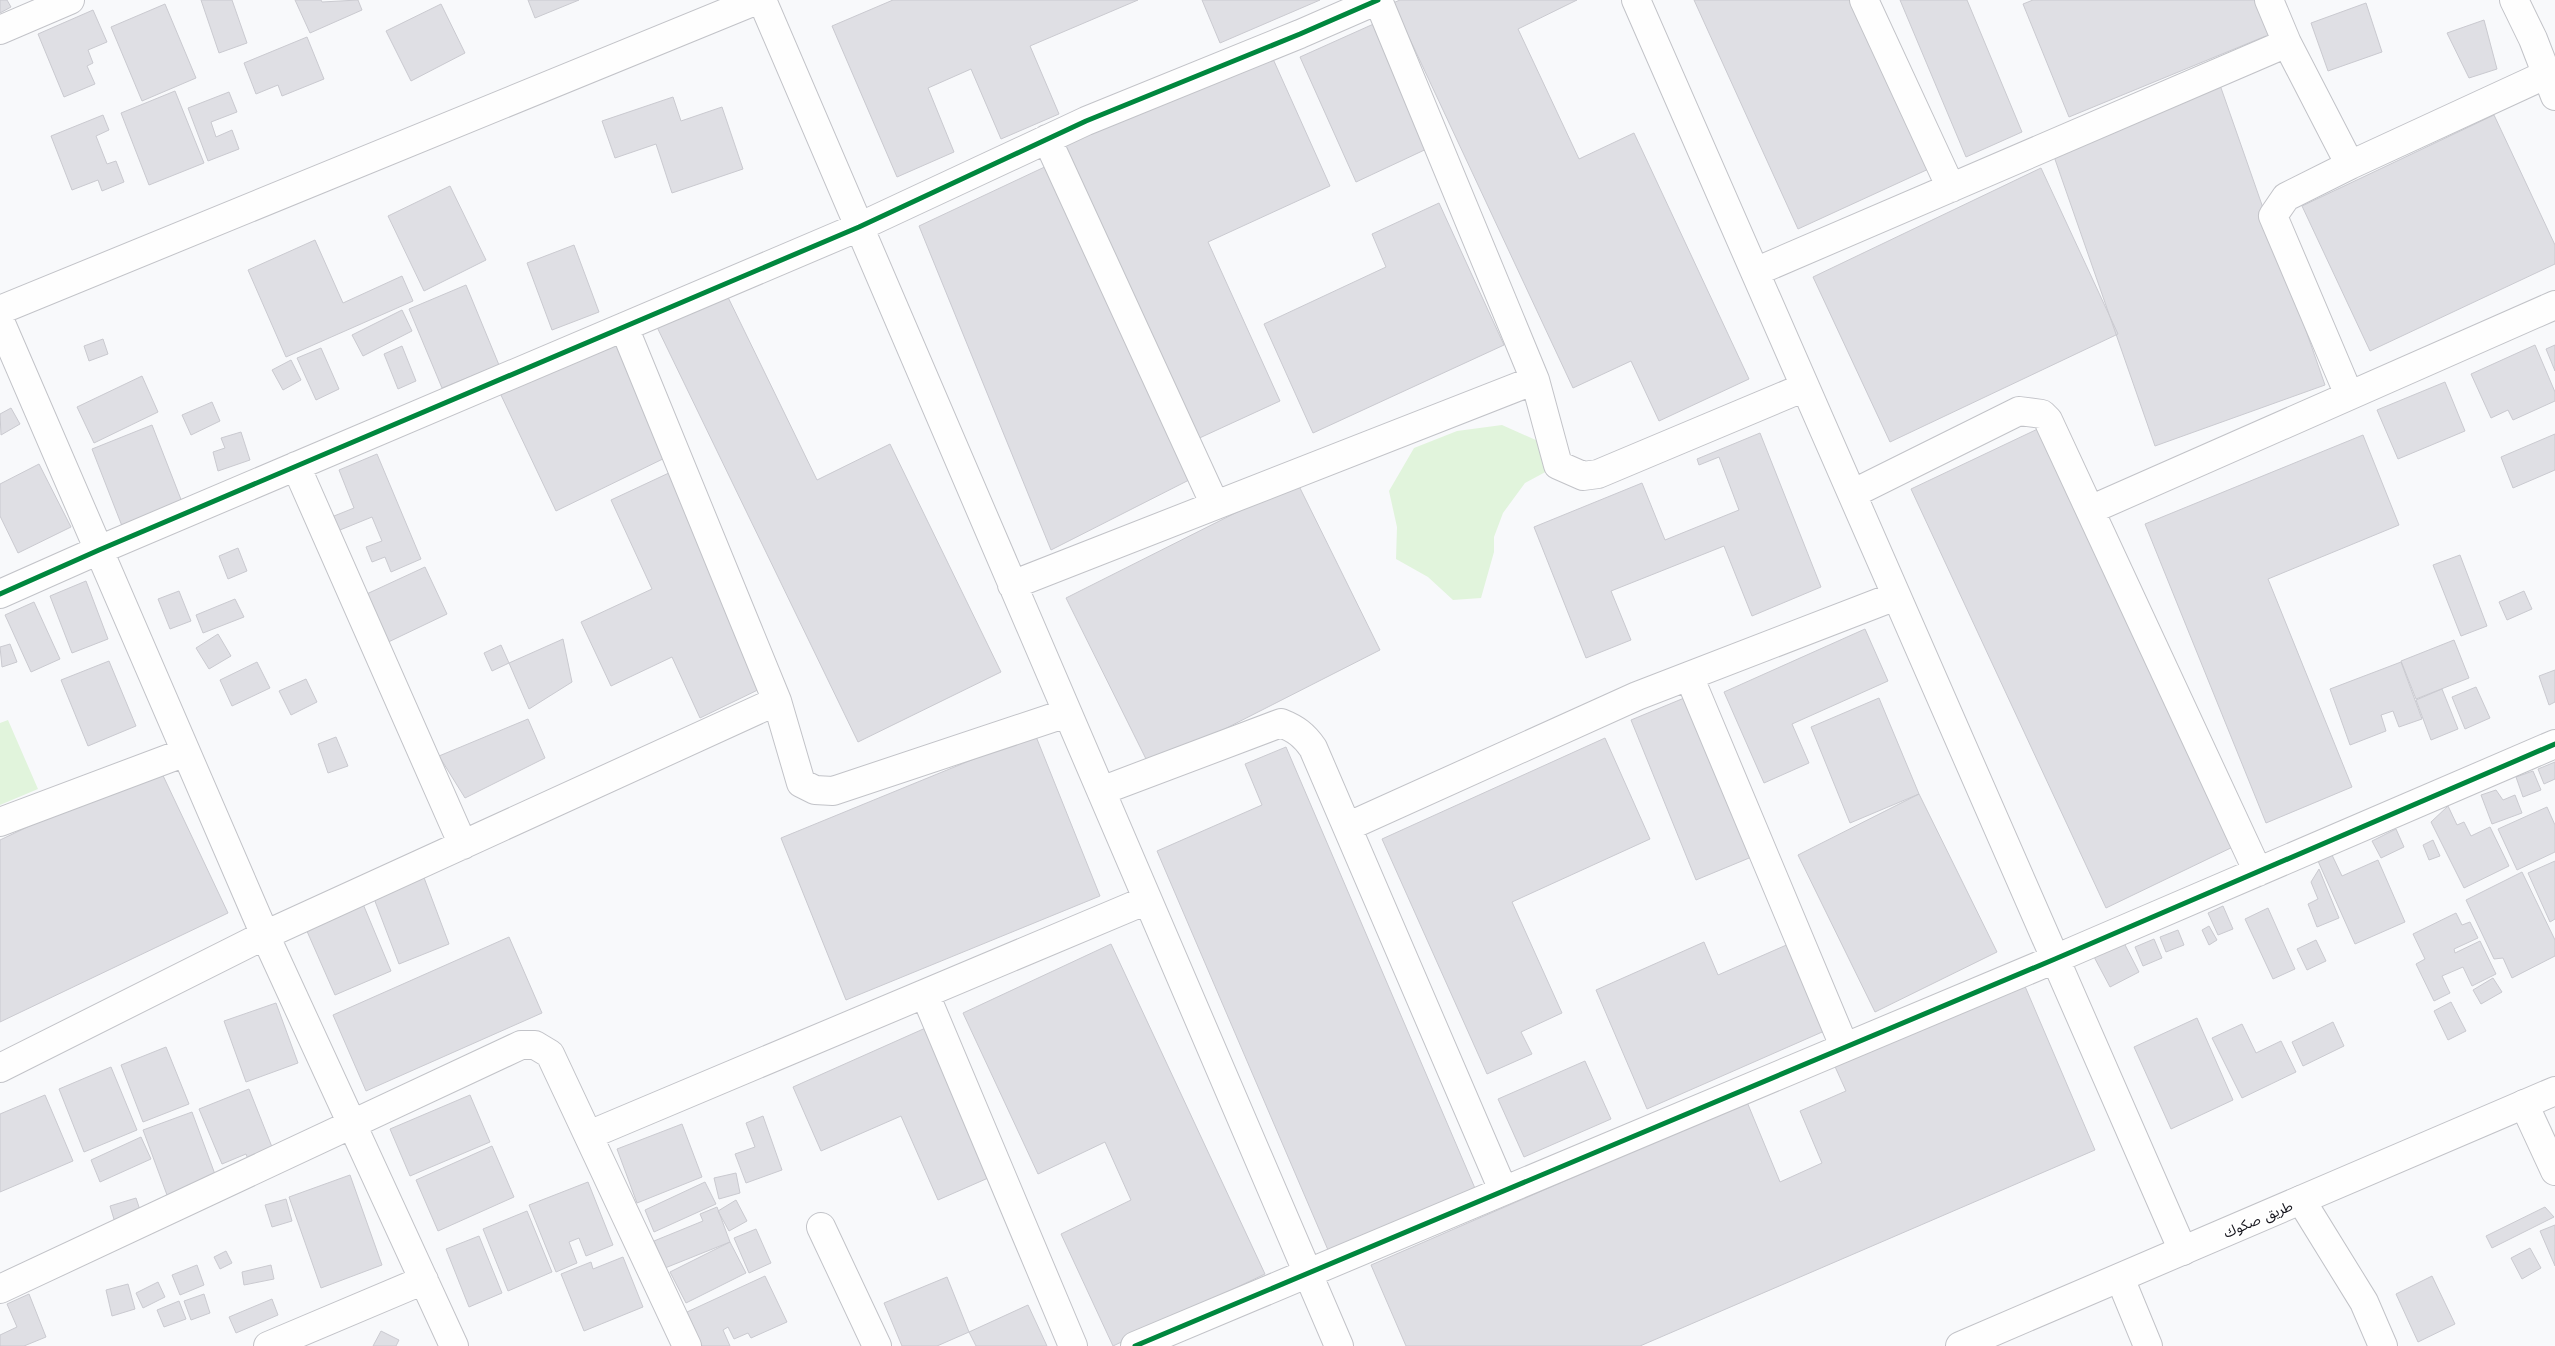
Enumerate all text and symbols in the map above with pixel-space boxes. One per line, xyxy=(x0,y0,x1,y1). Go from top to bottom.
street label: طريق صكوك xyxy=(2221,1197,2296,1243)

